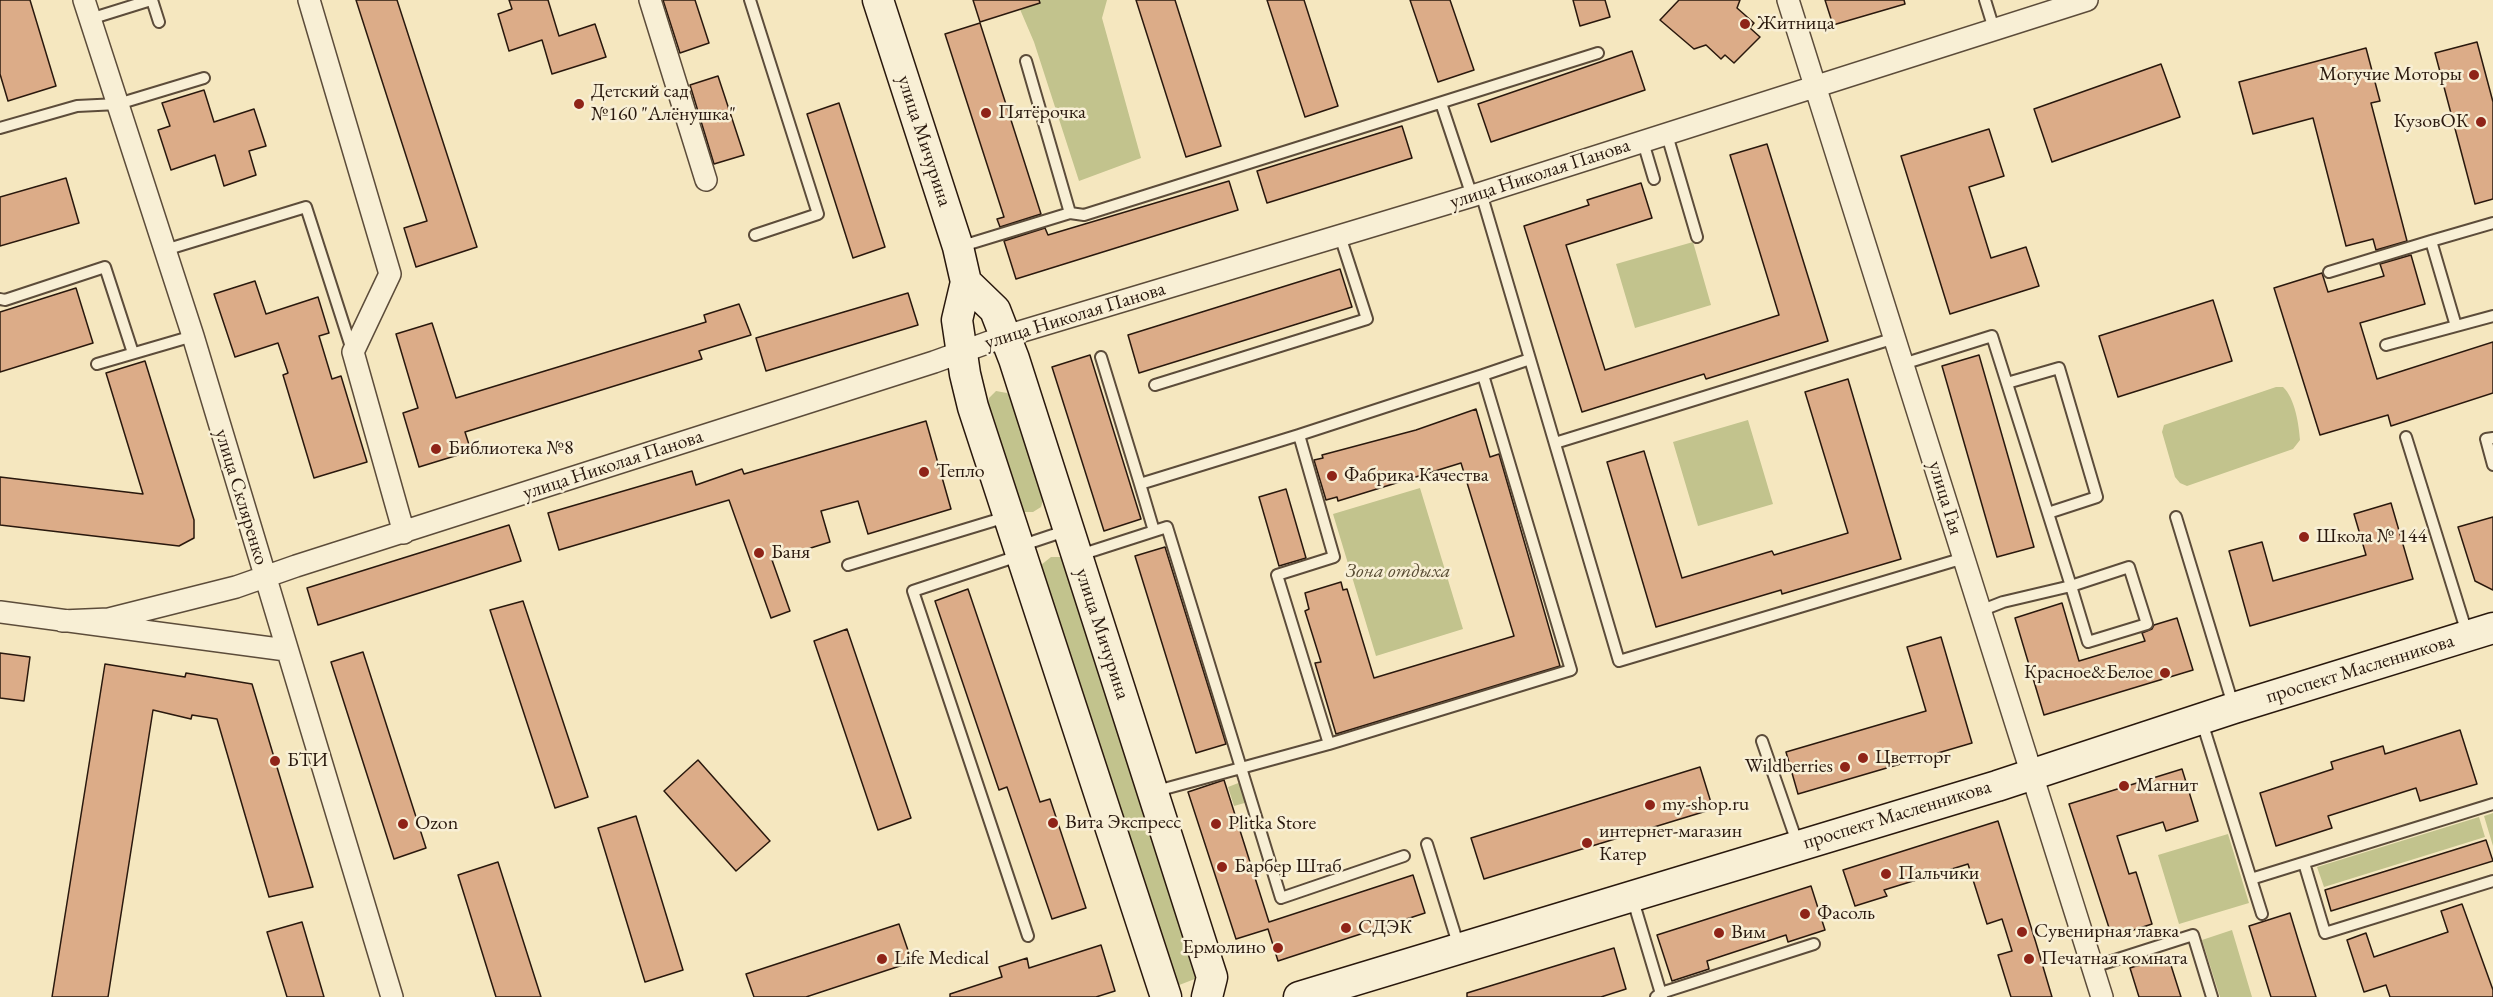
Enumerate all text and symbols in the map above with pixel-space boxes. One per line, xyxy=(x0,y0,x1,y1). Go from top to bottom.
place label: Житница xyxy=(1757,12,1835,36)
marker: Житница xyxy=(1738,17,1752,31)
place label: Могучие Моторы xyxy=(2319,63,2462,87)
marker: Могучие Моторы xyxy=(2467,68,2481,82)
street label: улица Мичурина xyxy=(892,72,956,210)
place label: Детский сад №160 "Алёнушка" xyxy=(591,80,736,127)
marker: Детский сад №160 "Алёнушка" xyxy=(572,97,586,111)
place label: Пятёрочка xyxy=(998,101,1086,125)
marker: Пятёрочка xyxy=(979,106,993,120)
place label: КузовОК xyxy=(2394,110,2469,134)
marker: КузовОК xyxy=(2474,115,2488,129)
street label: улица Николая Панова xyxy=(1447,134,1633,214)
street label: улица Николая Панова xyxy=(982,277,1168,355)
street label: улица Николая Панова xyxy=(520,425,706,505)
street label: улица Скляренко xyxy=(209,426,273,568)
place label: Библиотека №8 xyxy=(448,437,574,461)
marker: Библиотека №8 xyxy=(429,442,443,456)
street label: улица Гая xyxy=(1922,458,1968,538)
place label: Тепло xyxy=(936,460,985,484)
place label: Фабрика Качества xyxy=(1344,464,1489,488)
marker: Тепло xyxy=(917,465,931,479)
marker: Фабрика Качества xyxy=(1325,469,1339,483)
place label: Школа № 144 xyxy=(2316,525,2427,549)
marker: Школа № 144 xyxy=(2297,530,2311,544)
place label: Баня xyxy=(771,541,810,565)
marker: Баня xyxy=(752,546,766,560)
park label: Зона отдыха xyxy=(1346,560,1450,584)
street label: улица Мичурина xyxy=(1070,565,1134,703)
street label: проспект Масленникова xyxy=(2263,629,2457,709)
place label: Красное&Белое xyxy=(2024,661,2153,685)
marker: Красное&Белое xyxy=(2158,666,2172,680)
place label: Цветторг xyxy=(1875,746,1951,770)
place label: БТИ xyxy=(287,749,328,773)
marker: Цветторг xyxy=(1856,751,1870,765)
marker: БТИ xyxy=(268,754,282,768)
place label: Wildberries xyxy=(1745,755,1833,779)
marker: Wildberries xyxy=(1838,760,1852,774)
place label: Магнит xyxy=(2136,774,2198,798)
street label: проспект Масленникова xyxy=(1800,775,1994,855)
marker: Магнит xyxy=(2117,779,2131,793)
place label: my-shop.ru xyxy=(1662,793,1749,817)
marker: my-shop.ru xyxy=(1643,798,1657,812)
place label: Вита Экспресс xyxy=(1065,811,1181,835)
place label: Ozon xyxy=(415,812,458,836)
place label: Plitka Store xyxy=(1228,812,1316,836)
marker: Вита Экспресс xyxy=(1046,816,1060,830)
marker: Ozon xyxy=(396,817,410,831)
marker: Plitka Store xyxy=(1209,817,1223,831)
place label: интернет-магазин Катер xyxy=(1599,820,1742,867)
marker: интернет-магазин Катер xyxy=(1580,836,1594,850)
place label: Барбер Штаб xyxy=(1234,855,1342,879)
marker: Барбер Штаб xyxy=(1215,860,1229,874)
place label: Пальчики xyxy=(1898,862,1979,886)
marker: Пальчики xyxy=(1879,867,1893,881)
place label: Фасоль xyxy=(1817,902,1875,926)
marker: Фасоль xyxy=(1798,907,1812,921)
place label: СДЭК xyxy=(1358,916,1413,940)
place label: Сувенирная лавка xyxy=(2034,920,2179,944)
marker: СДЭК xyxy=(1339,921,1353,935)
place label: Вим xyxy=(1731,921,1766,945)
marker: Сувенирная лавка xyxy=(2015,925,2029,939)
marker: Вим xyxy=(1712,926,1726,940)
place label: Ермолино xyxy=(1182,936,1266,960)
marker: Ермолино xyxy=(1271,941,1285,955)
place label: Life Medical xyxy=(894,947,989,971)
place label: Печатная комната xyxy=(2041,947,2188,971)
marker: Life Medical xyxy=(875,952,889,966)
marker: Печатная комната xyxy=(2022,952,2036,966)

